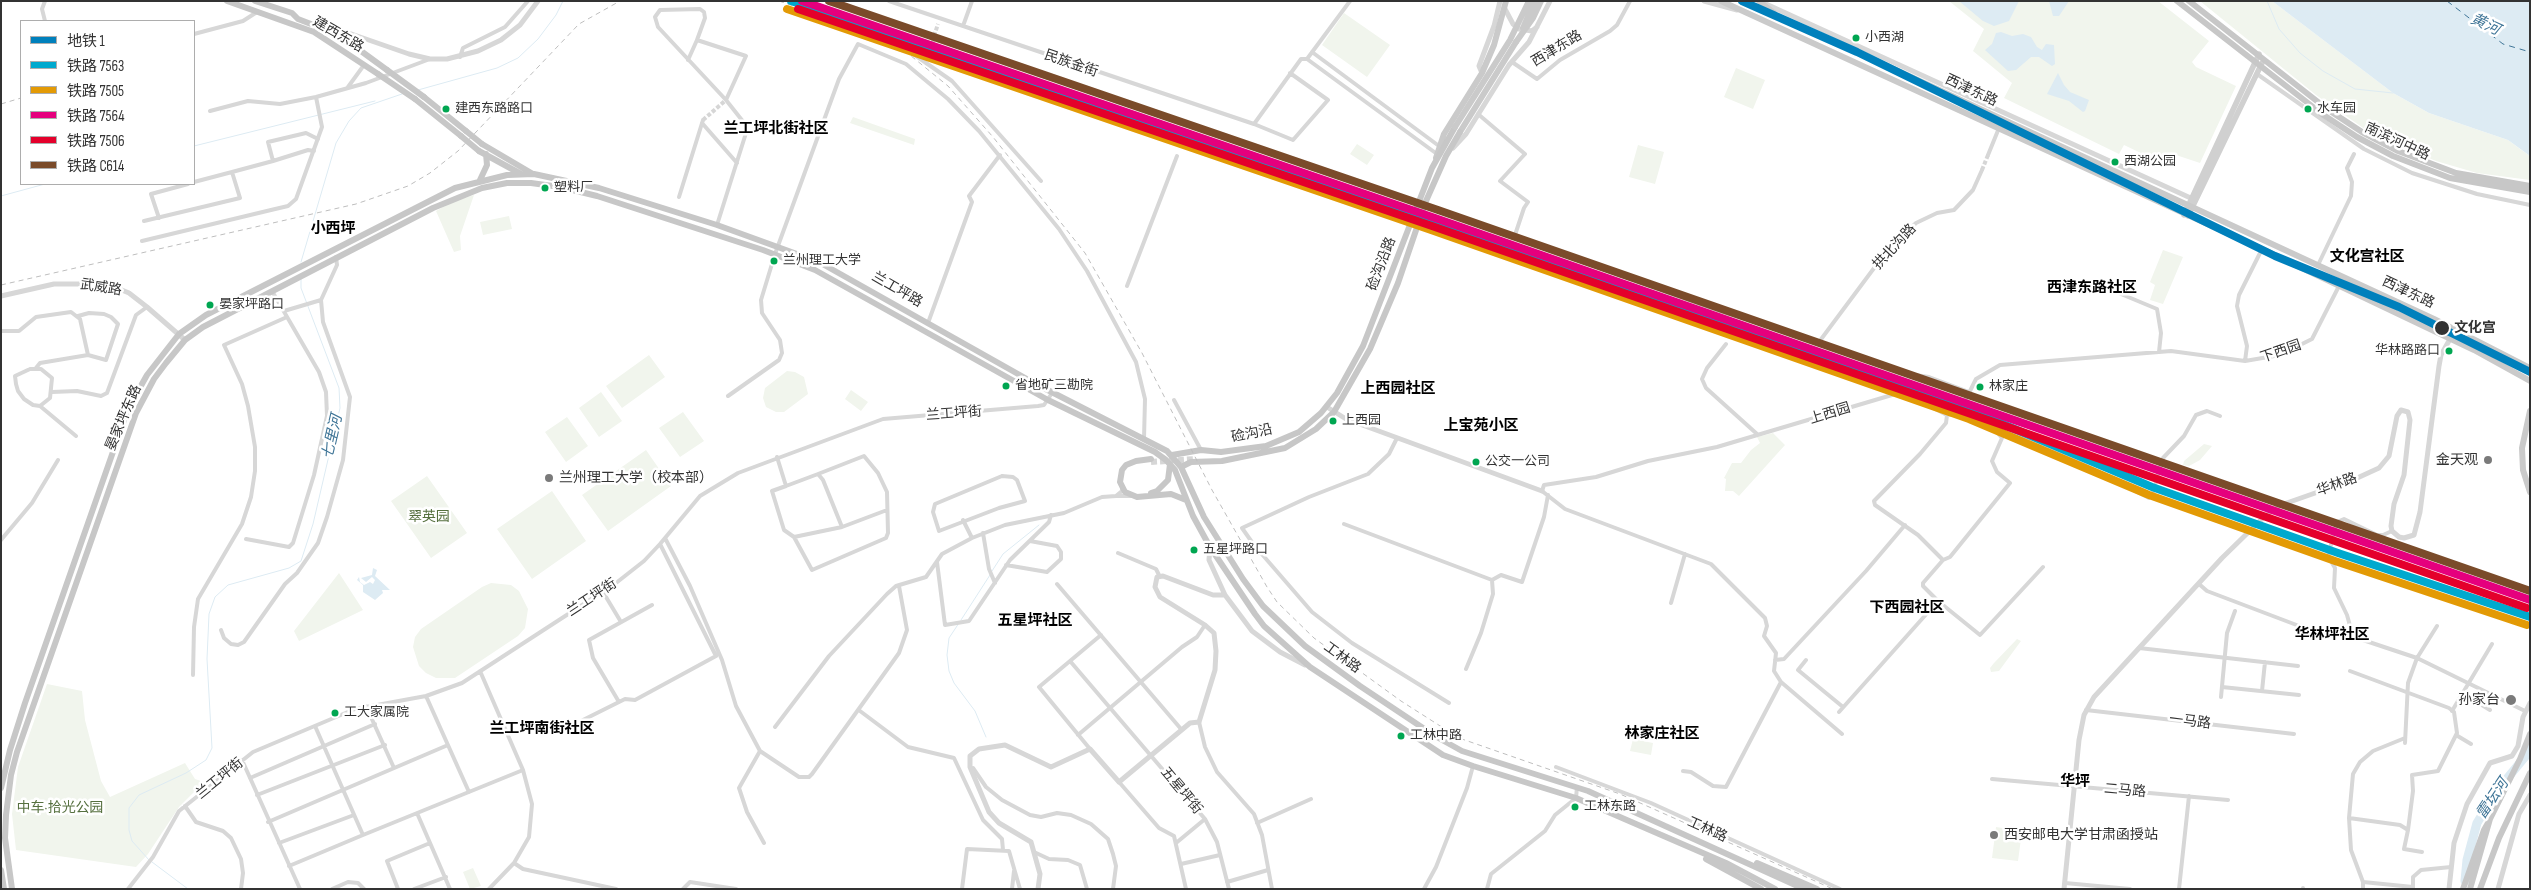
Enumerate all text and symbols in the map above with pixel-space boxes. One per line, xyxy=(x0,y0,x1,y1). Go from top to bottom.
water label: 黄河 xyxy=(2468,11,2502,39)
street label: 建西东路 xyxy=(310,14,366,56)
legend xyxy=(20,20,195,185)
street label: 西津东路 xyxy=(1529,27,1585,71)
place label: 小西湖 xyxy=(1865,30,1904,46)
text: 地铁 1 xyxy=(67,32,105,51)
marker: 小西湖 xyxy=(1851,33,1861,43)
street label: 民族金街 xyxy=(1042,47,1100,81)
text: 铁路 7563 xyxy=(67,57,124,76)
street label: 西津东路 xyxy=(1942,72,2000,110)
text: 铁路 7505 xyxy=(67,82,124,101)
place label: 建西东路路口 xyxy=(455,101,533,117)
place label: 水车园 xyxy=(2317,101,2356,117)
marker: 建西东路路口 xyxy=(441,104,451,114)
marker: 水车园 xyxy=(2303,104,2313,114)
text: 铁路 7564 xyxy=(67,107,125,126)
district label: 兰工坪北街社区 xyxy=(724,120,828,138)
street label: 南滨河中路 xyxy=(2362,120,2432,164)
text: 铁路 7506 xyxy=(67,132,125,151)
place label: 西湖公园 xyxy=(2124,154,2176,170)
text: 铁路 C614 xyxy=(67,157,124,176)
marker: 西湖公园 xyxy=(2110,157,2120,167)
place label: 塑料厂 xyxy=(554,180,593,196)
marker: 塑料厂 xyxy=(540,183,550,193)
district label: 小西坪 xyxy=(311,220,355,238)
street label: 拱北沟路 xyxy=(1870,221,1920,273)
street label: 硷沟沿路 xyxy=(1364,235,1400,293)
district label: 文化宫社区 xyxy=(2330,248,2404,266)
place label: 兰州理工大学 xyxy=(783,253,861,269)
marker: 兰州理工大学 xyxy=(769,256,779,266)
street label: 兰工坪路 xyxy=(869,269,925,311)
street label: 西津东路 xyxy=(2379,274,2437,312)
street label: 武威路 xyxy=(79,276,123,300)
district label: 西津东路社区 xyxy=(2047,279,2137,297)
place label: 晏家坪路口 xyxy=(219,297,284,313)
marker: 晏家坪路口 xyxy=(205,300,215,310)
marker: 文化宫 xyxy=(2433,319,2451,337)
place label: 文化宫 xyxy=(2454,320,2496,336)
street label: 下西园 xyxy=(2258,337,2304,367)
place label: 华林路路口 xyxy=(2375,343,2440,359)
marker: 华林路路口 xyxy=(2444,346,2454,356)
place label: 省地矿三勘院 xyxy=(1015,378,1093,394)
place label: 林家庄 xyxy=(1989,379,2028,395)
district label: 上西园社区 xyxy=(1361,380,1435,398)
marker: 省地矿三勘院 xyxy=(1001,381,1011,391)
marker: 林家庄 xyxy=(1975,382,1985,392)
street label: 晏家坪东路 xyxy=(103,383,145,453)
street label: 上西园 xyxy=(1807,400,1853,428)
street label: 兰工坪街 xyxy=(925,404,983,424)
water label: 七里河 xyxy=(319,413,347,461)
place label: 上西园 xyxy=(1342,413,1381,429)
marker: 上西园 xyxy=(1328,416,1338,426)
district label: 上宝苑小区 xyxy=(1444,417,1518,435)
street label: 硷沟沿 xyxy=(1230,421,1274,447)
place label: 金天观 xyxy=(2436,452,2478,468)
place label: 公交一公司 xyxy=(1485,454,1550,470)
marker: 金天观 xyxy=(2482,454,2494,466)
marker: 公交一公司 xyxy=(1471,457,1481,467)
place label: 兰州理工大学（校本部） xyxy=(559,470,713,486)
street label: 华林路 xyxy=(2314,470,2360,500)
marker: 兰州理工大学（校本部） xyxy=(543,472,555,484)
park label: 翠英园 xyxy=(408,509,450,525)
place label: 五星坪路口 xyxy=(1203,542,1268,558)
marker: 五星坪路口 xyxy=(1189,545,1199,555)
street label: 兰工坪街 xyxy=(564,576,620,620)
district label: 下西园社区 xyxy=(1870,599,1944,617)
district label: 五星坪社区 xyxy=(998,612,1072,630)
district label: 华林坪社区 xyxy=(2295,626,2369,644)
street label: 工林路 xyxy=(1320,639,1364,677)
place label: 孙家台 xyxy=(2458,692,2500,708)
marker: 孙家台 xyxy=(2504,693,2518,707)
place label: 工大家属院 xyxy=(344,705,409,721)
marker: 工大家属院 xyxy=(330,708,340,718)
street label: 一马路 xyxy=(2168,711,2212,733)
district label: 兰工坪南街社区 xyxy=(490,720,594,738)
district label: 林家庄社区 xyxy=(1625,725,1699,743)
place label: 工林中路 xyxy=(1410,728,1462,744)
marker: 工林中路 xyxy=(1396,731,1406,741)
street label: 兰工坪街 xyxy=(193,755,247,803)
street label: 五星坪街 xyxy=(1157,764,1205,818)
district label: 华坪 xyxy=(2060,773,2090,791)
water label: 雷坛河 xyxy=(2473,775,2513,823)
street label: 二马路 xyxy=(2103,781,2147,801)
place label: 工林东路 xyxy=(1584,799,1636,815)
park label: 中车·拾光公园 xyxy=(17,800,103,816)
marker: 工林东路 xyxy=(1570,802,1580,812)
street label: 工林路 xyxy=(1684,814,1730,846)
place label: 西安邮电大学甘肃函授站 xyxy=(2004,827,2158,843)
marker: 西安邮电大学甘肃函授站 xyxy=(1988,829,2000,841)

